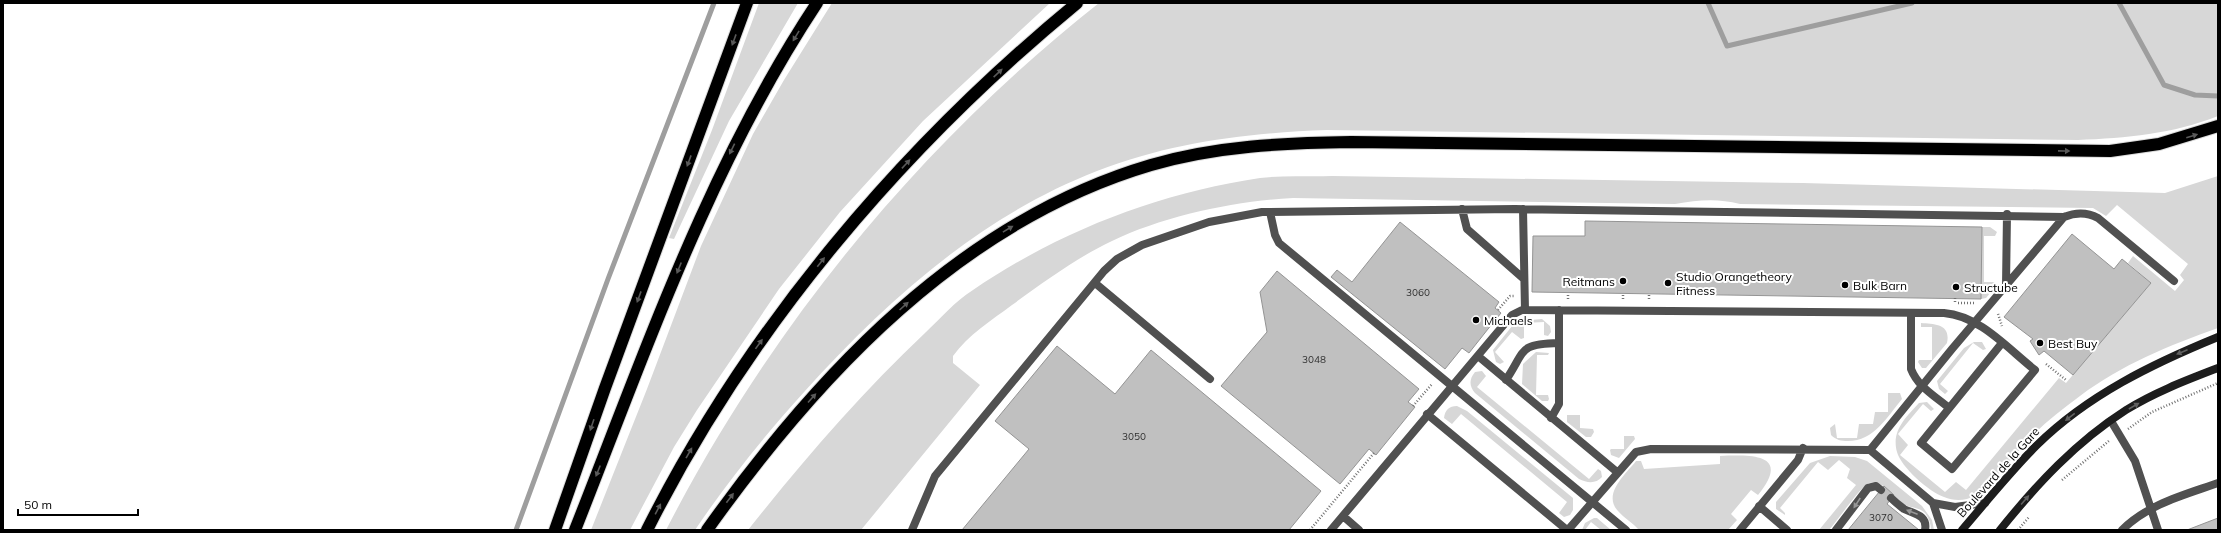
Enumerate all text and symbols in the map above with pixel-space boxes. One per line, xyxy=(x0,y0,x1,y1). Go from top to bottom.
one-way arrow xyxy=(792,30,799,42)
one-way arrow xyxy=(730,34,736,46)
one-way arrow xyxy=(993,68,1003,77)
one-way arrow xyxy=(2187,133,2199,139)
one-way arrow xyxy=(729,144,735,155)
one-way arrow xyxy=(2058,148,2070,155)
one-way arrow xyxy=(685,156,691,168)
one-way arrow xyxy=(901,159,910,169)
one-way arrow xyxy=(1002,225,1014,232)
one-way arrow xyxy=(816,257,825,268)
one-way arrow xyxy=(675,262,681,274)
place label: Studio Orangetheory Fitness xyxy=(1676,269,1792,298)
place label: Reitmans xyxy=(1563,274,1615,289)
marker: Reitmans xyxy=(1618,276,1628,286)
marker: Studio Orangetheory Fitness xyxy=(1663,278,1673,288)
place label: Bulk Barn xyxy=(1853,278,1907,293)
marker: Bulk Barn xyxy=(1840,280,1850,290)
place label: Structube xyxy=(1964,280,2018,295)
marker: Structube xyxy=(1951,282,1961,292)
house number: 3060 xyxy=(1406,286,1430,299)
one-way arrow xyxy=(635,291,641,303)
one-way arrow xyxy=(899,302,909,311)
place label: Michaels xyxy=(1484,313,1533,328)
marker: Michaels xyxy=(1471,315,1481,325)
place label: Best Buy xyxy=(2048,336,2098,351)
one-way arrow xyxy=(755,338,763,349)
marker: Best Buy xyxy=(2035,338,2045,348)
one-way arrow xyxy=(2175,349,2187,355)
house number: 3048 xyxy=(1302,353,1326,366)
one-way arrow xyxy=(807,393,817,403)
one-way arrow xyxy=(2128,403,2139,410)
one-way arrow xyxy=(2064,412,2075,421)
one-way arrow xyxy=(589,419,595,431)
street label: Boulevard de la Gare xyxy=(1954,424,2042,520)
house number: 3050 xyxy=(1122,430,1146,443)
one-way arrow xyxy=(685,448,693,458)
one-way arrow xyxy=(595,466,601,477)
scale bar xyxy=(18,491,138,517)
one-way arrow xyxy=(725,493,734,504)
one-way arrow xyxy=(2020,495,2029,505)
text: 50 m xyxy=(24,497,52,512)
one-way arrow xyxy=(1853,498,1861,508)
one-way arrow xyxy=(655,503,662,514)
one-way arrow xyxy=(1906,508,1918,514)
house number: 3070 xyxy=(1869,511,1893,524)

